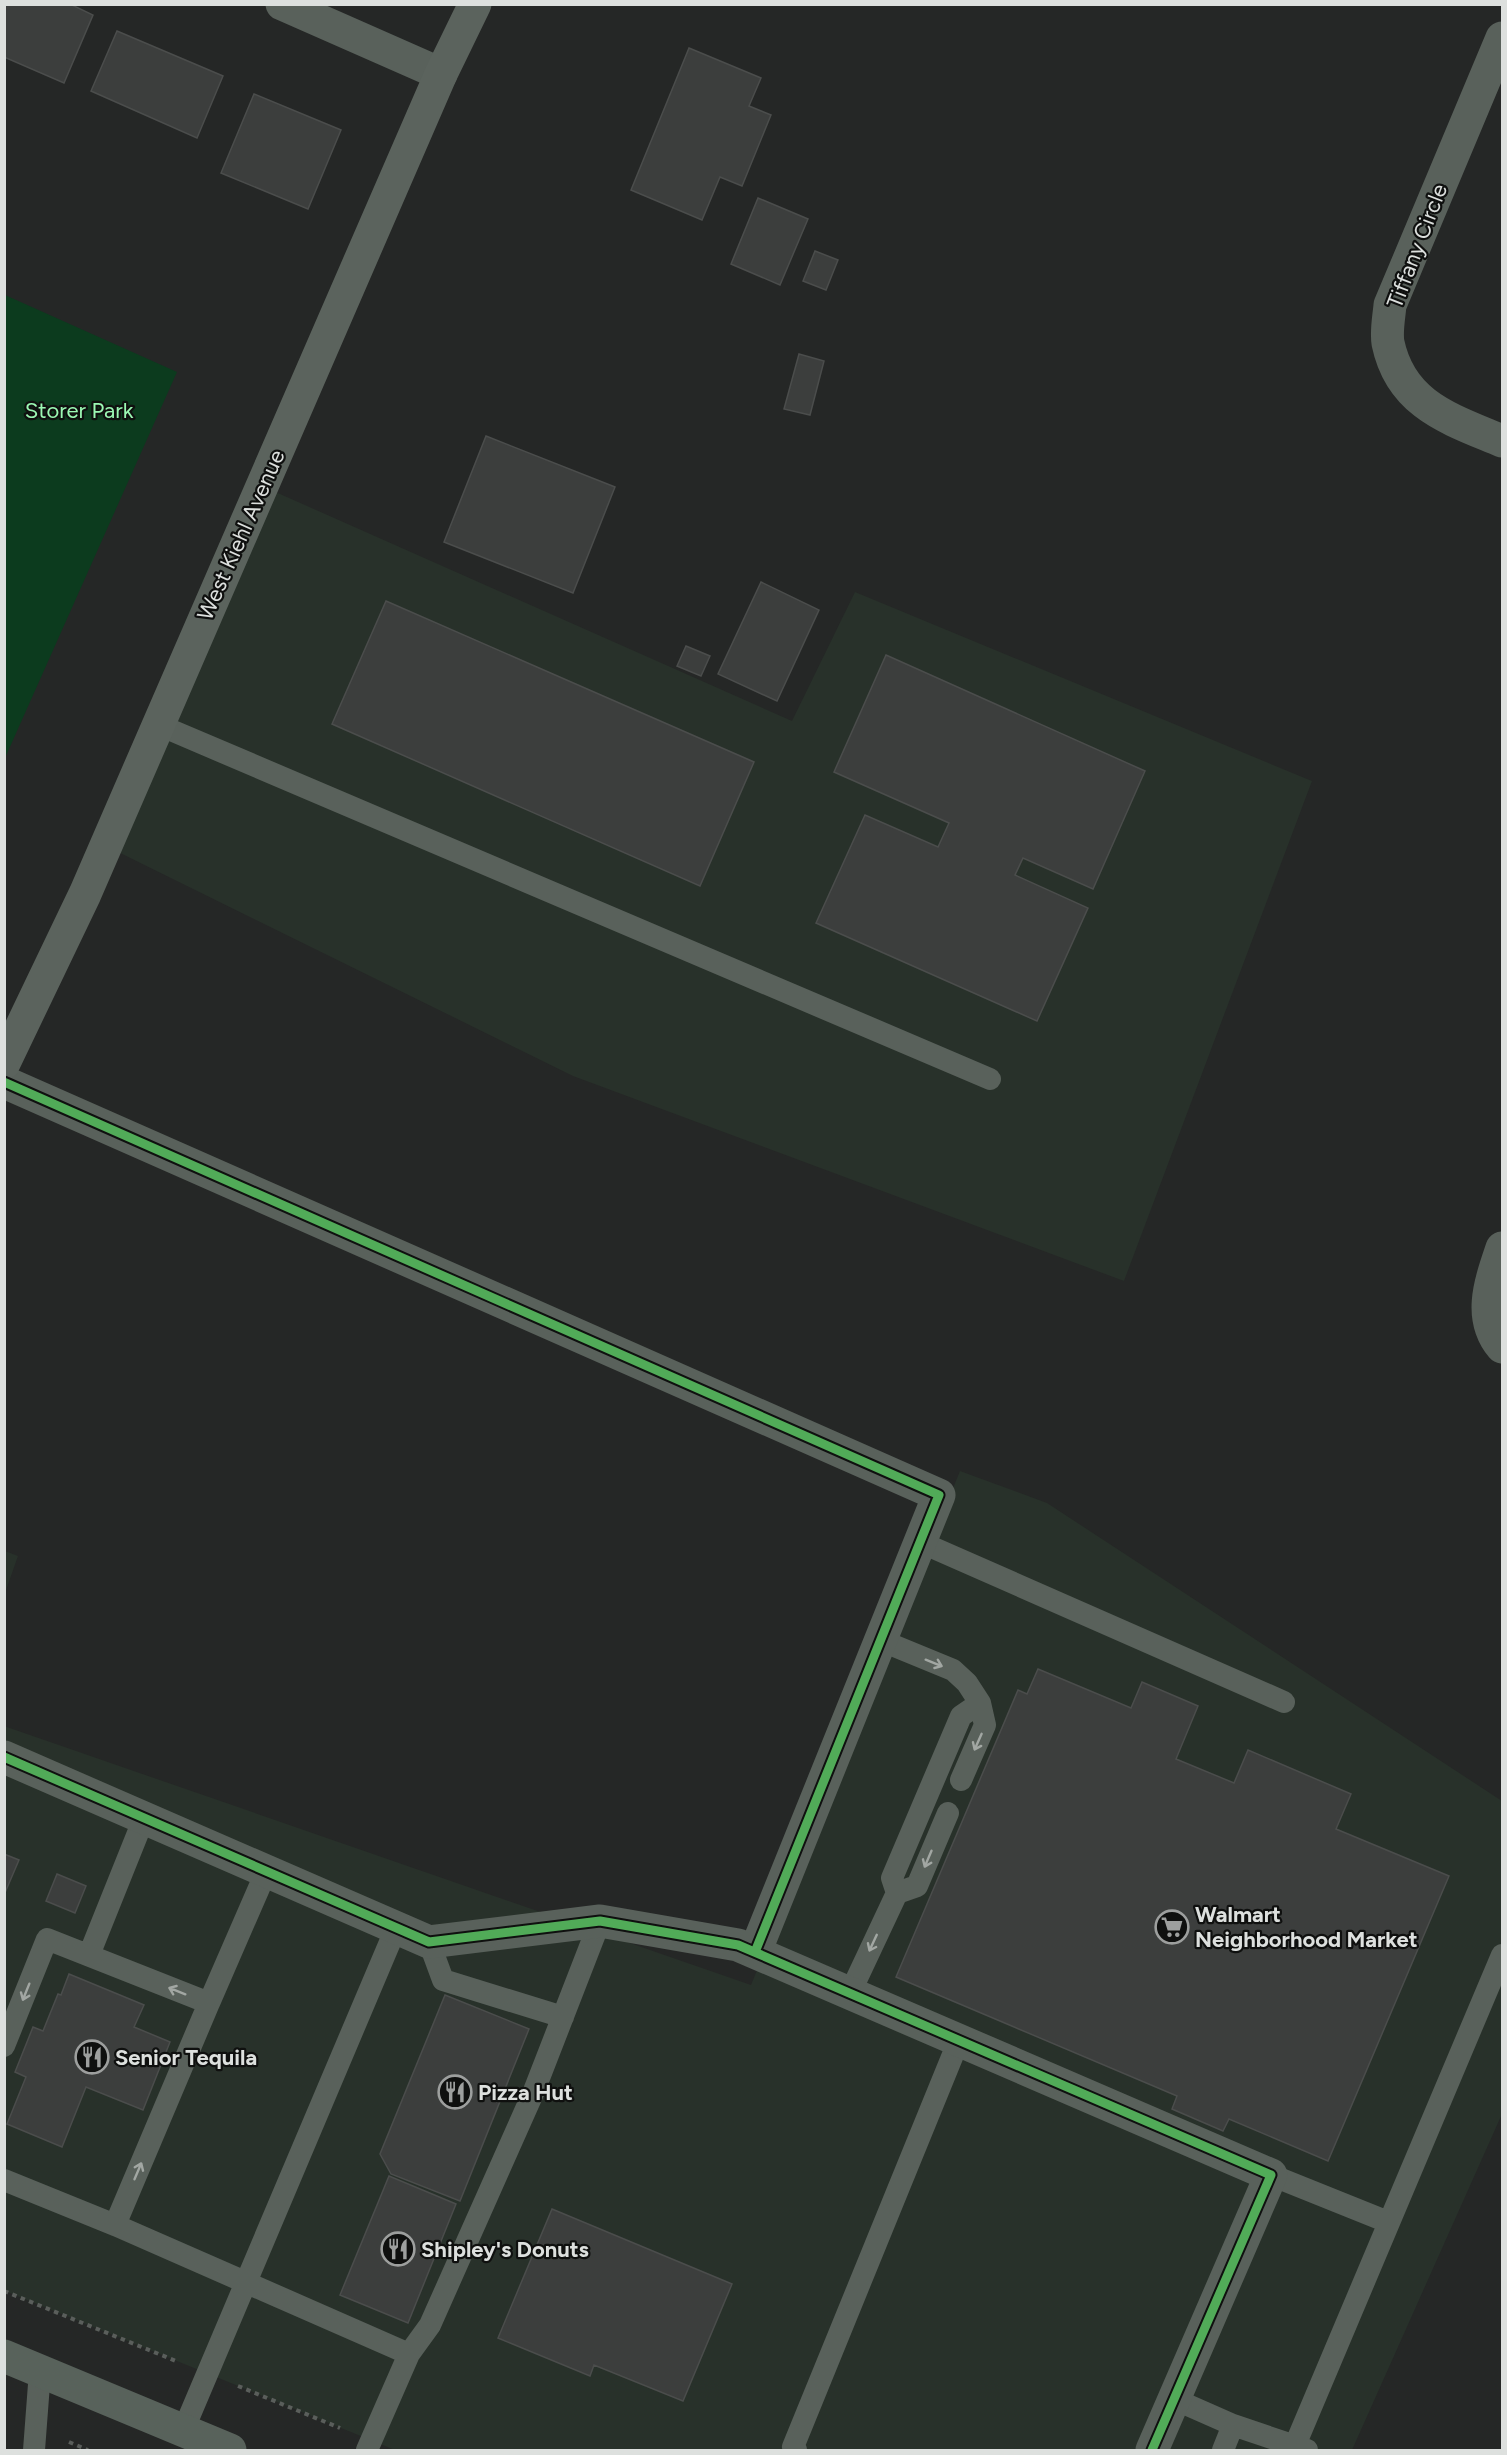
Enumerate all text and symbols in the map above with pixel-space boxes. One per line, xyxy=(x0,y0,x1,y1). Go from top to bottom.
street label: Tiffany Circle xyxy=(1381,180,1453,312)
park label: Storer Park xyxy=(25,397,134,424)
street label: West Kiehl Avenue xyxy=(191,446,291,624)
one-way arrow xyxy=(925,1658,943,1669)
one-way arrow xyxy=(971,1733,983,1751)
one-way arrow xyxy=(922,1849,933,1867)
place label: Walmart Neighborhood Market xyxy=(1195,1901,1418,1953)
supermarket icon: Walmart Neighborhood Market xyxy=(1154,1909,1190,1945)
one-way arrow xyxy=(867,1934,879,1952)
one-way arrow xyxy=(20,1983,31,2001)
one-way arrow xyxy=(169,1985,187,1996)
restaurant icon: Senior Tequila xyxy=(74,2039,110,2075)
place label: Senior Tequila xyxy=(115,2044,257,2071)
restaurant icon: Pizza Hut xyxy=(437,2074,473,2110)
place label: Pizza Hut xyxy=(478,2079,573,2106)
one-way arrow xyxy=(133,2163,144,2181)
restaurant icon: Shipley's Donuts xyxy=(380,2231,416,2267)
place label: Shipley's Donuts xyxy=(421,2236,589,2263)

